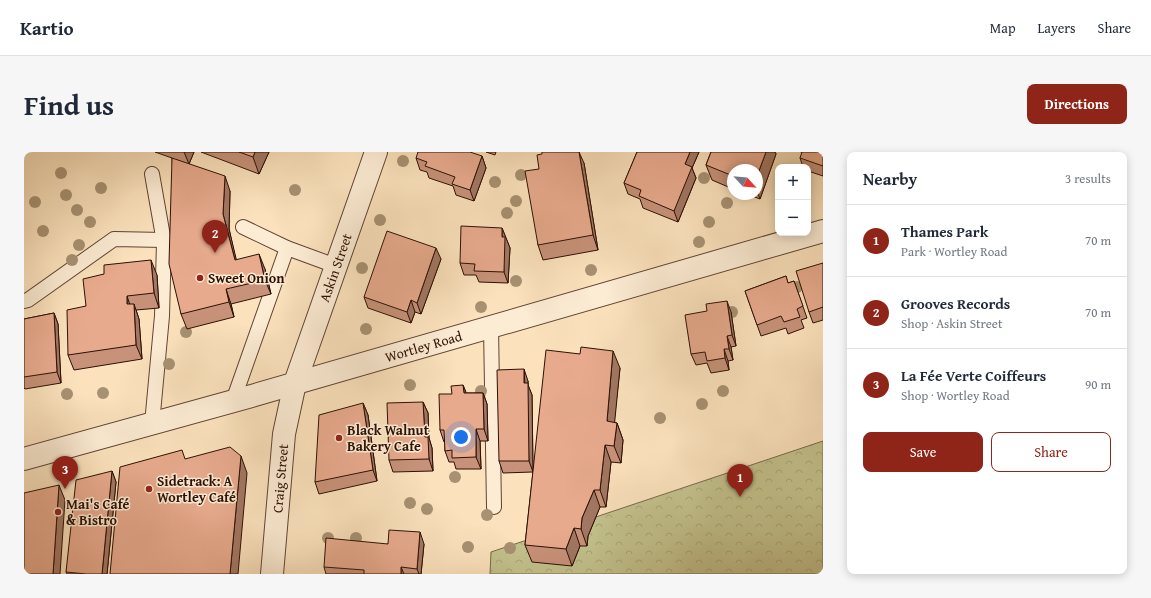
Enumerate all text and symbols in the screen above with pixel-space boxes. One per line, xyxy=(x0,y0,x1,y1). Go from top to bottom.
text: Kartio xyxy=(20,14,74,42)
text: Map xyxy=(990,18,1016,38)
text: Layers xyxy=(1038,18,1076,38)
text: Share xyxy=(1098,18,1131,38)
text: Find us xyxy=(24,84,114,125)
button: Directions xyxy=(1027,84,1127,124)
north arrow xyxy=(727,164,763,200)
map controls xyxy=(775,164,811,236)
button: + xyxy=(775,164,811,200)
text: Nearby xyxy=(863,166,917,191)
text: 3 results xyxy=(1065,169,1111,188)
button: − xyxy=(775,200,811,236)
pin: 2 xyxy=(202,220,228,253)
text: Thames Park xyxy=(901,221,988,242)
street label: Askin Street xyxy=(314,230,357,305)
text: 1 xyxy=(873,231,879,250)
text: 70 m xyxy=(1085,231,1111,250)
text: Park · Wortley Road xyxy=(901,242,1007,261)
place label: Sweet Onion xyxy=(208,268,285,288)
marker: Sweet Onion xyxy=(195,273,205,283)
text: Grooves Records xyxy=(901,293,1010,314)
text: 2 xyxy=(873,303,879,322)
text: 70 m xyxy=(1085,303,1111,322)
text: Shop · Askin Street xyxy=(901,314,1003,333)
street label: Wortley Road xyxy=(383,326,465,367)
text: La Fée Verte Coiffeurs xyxy=(901,365,1046,386)
text: 3 xyxy=(873,375,879,394)
text: 90 m xyxy=(1085,375,1111,394)
text: Shop · Wortley Road xyxy=(901,386,1010,405)
place label: Black Walnut Bakery Cafe xyxy=(347,420,430,456)
your location xyxy=(451,427,471,447)
button: Save xyxy=(863,432,983,472)
button: Share xyxy=(991,432,1111,472)
marker: Black Walnut Bakery Cafe xyxy=(334,433,344,443)
street label: Craig Street xyxy=(267,443,293,514)
pin: 3 xyxy=(52,456,78,489)
pin: 1 xyxy=(727,464,753,497)
place label: Sidetrack: A Wortley Café xyxy=(157,471,236,507)
marker: Sidetrack: A Wortley Café xyxy=(144,484,154,494)
place label: Mai's Café & Bistro xyxy=(66,494,130,530)
marker: Mai's Café & Bistro xyxy=(53,507,63,517)

